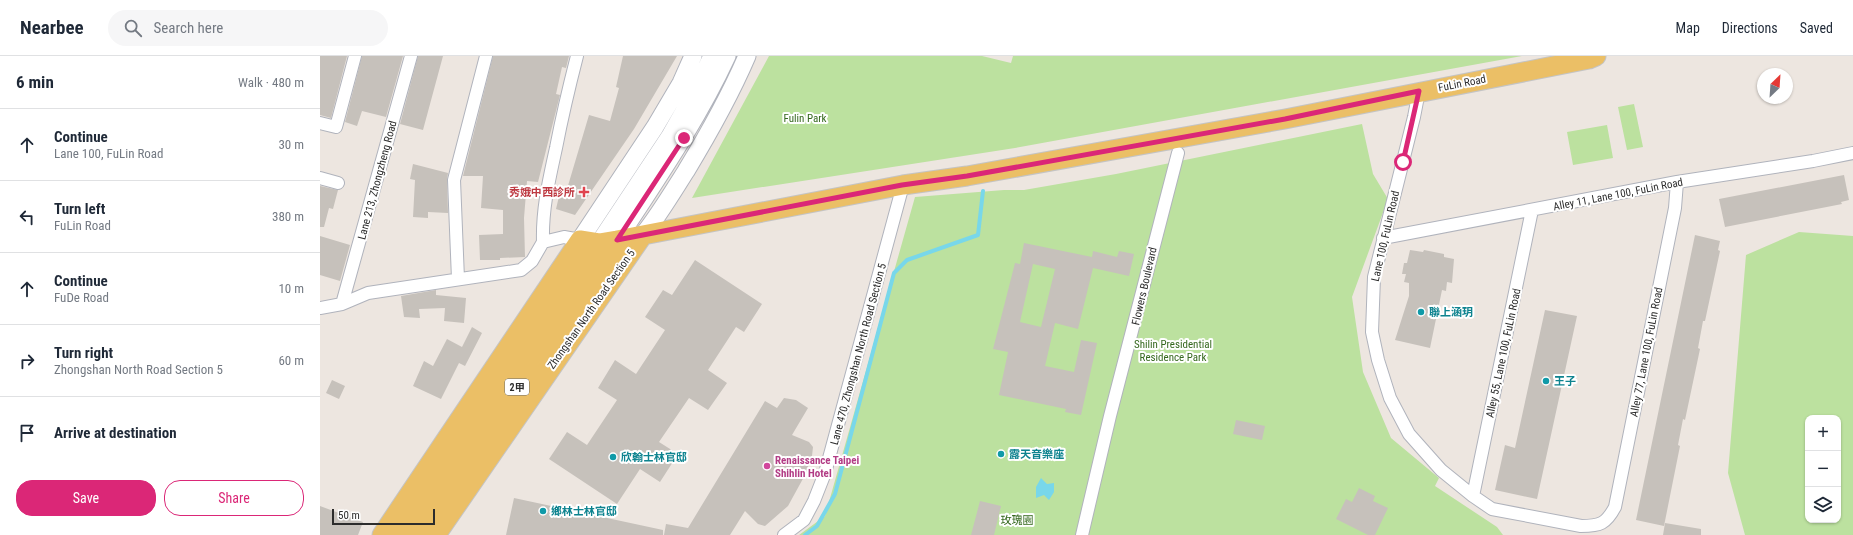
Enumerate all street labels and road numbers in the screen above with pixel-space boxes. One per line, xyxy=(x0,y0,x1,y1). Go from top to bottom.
street label: FuLin Road xyxy=(1437,73,1487,94)
street label: Lane 213, Zhongzheng Road xyxy=(355,119,400,241)
street label: Alley 11, Lane 100, FuLin Road xyxy=(1552,176,1684,213)
street label: Lane 100, FuLin Road xyxy=(1369,189,1402,283)
street label: Flowers Boulevard xyxy=(1129,246,1160,326)
street label: Zhongshan North Road Section 5 xyxy=(545,247,638,372)
street label: Lane 470, Zhongshan North Road Section 5 xyxy=(828,262,889,446)
street label: Alley 77, Lane 100, FuLin Road xyxy=(1628,286,1665,418)
street label: Alley 55, Lane 100, FuLin Road xyxy=(1483,287,1524,419)
road number: 2甲 xyxy=(505,379,529,395)

